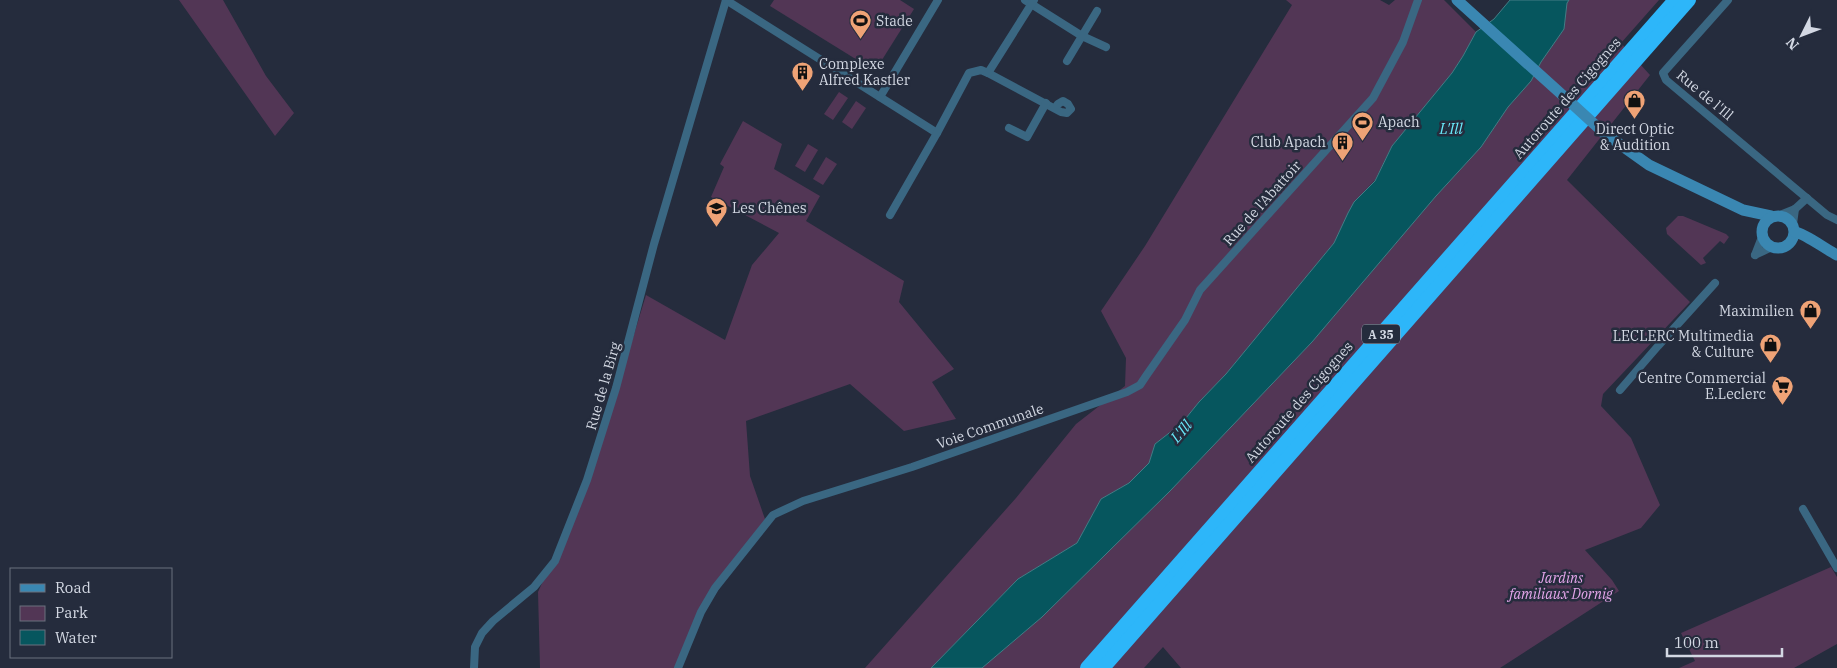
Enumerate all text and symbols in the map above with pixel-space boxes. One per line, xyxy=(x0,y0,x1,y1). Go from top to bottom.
sports icon: Stade xyxy=(848,9,872,40)
north arrow xyxy=(1777,10,1827,60)
place label: Stade xyxy=(876,12,913,30)
street label: Autoroute des Cigognes xyxy=(1509,33,1625,162)
text: N xyxy=(1782,34,1803,54)
place label: Complexe Alfred Kastler xyxy=(819,55,911,89)
building icon: Complexe Alfred Kastler xyxy=(791,60,815,91)
street label: Rue de l'Ill xyxy=(1673,66,1737,124)
shop icon: Direct Optic & Audition xyxy=(1623,89,1647,120)
sports icon: Apach xyxy=(1350,110,1374,141)
place label: Apach xyxy=(1378,113,1420,131)
water label: L'Ill xyxy=(1438,119,1463,138)
place label: Direct Optic & Audition xyxy=(1596,120,1674,154)
building icon: Club Apach xyxy=(1330,130,1354,161)
place label: Club Apach xyxy=(1251,133,1326,151)
street label: Rue de l'Abattoir xyxy=(1219,156,1305,249)
school or university icon: Les Chênes xyxy=(704,196,728,227)
place label: Les Chênes xyxy=(732,199,807,217)
shop icon: Maximilien xyxy=(1798,299,1822,330)
place label: Maximilien xyxy=(1719,302,1794,320)
road number: A 35 xyxy=(1362,324,1400,344)
place label: LECLERC Multimedia & Culture xyxy=(1613,327,1754,361)
shop icon: LECLERC Multimedia & Culture xyxy=(1758,332,1782,363)
street label: Autoroute des Cigognes xyxy=(1241,337,1357,466)
street label: Rue de la Birg xyxy=(582,340,624,432)
place label: Centre Commercial E.Leclerc xyxy=(1638,369,1766,403)
supermarket icon: Centre Commercial E.Leclerc xyxy=(1770,374,1794,405)
street label: Voie Communale xyxy=(934,399,1046,453)
water label: L'Ill xyxy=(1166,415,1196,447)
legend xyxy=(10,568,172,658)
park label: Jardins familiaux Dornig xyxy=(1506,569,1613,603)
text: Road xyxy=(55,578,91,597)
text: Park xyxy=(55,603,88,622)
scale bar xyxy=(1667,626,1782,658)
text: Water xyxy=(55,628,97,647)
text: 100 m xyxy=(1674,633,1719,652)

